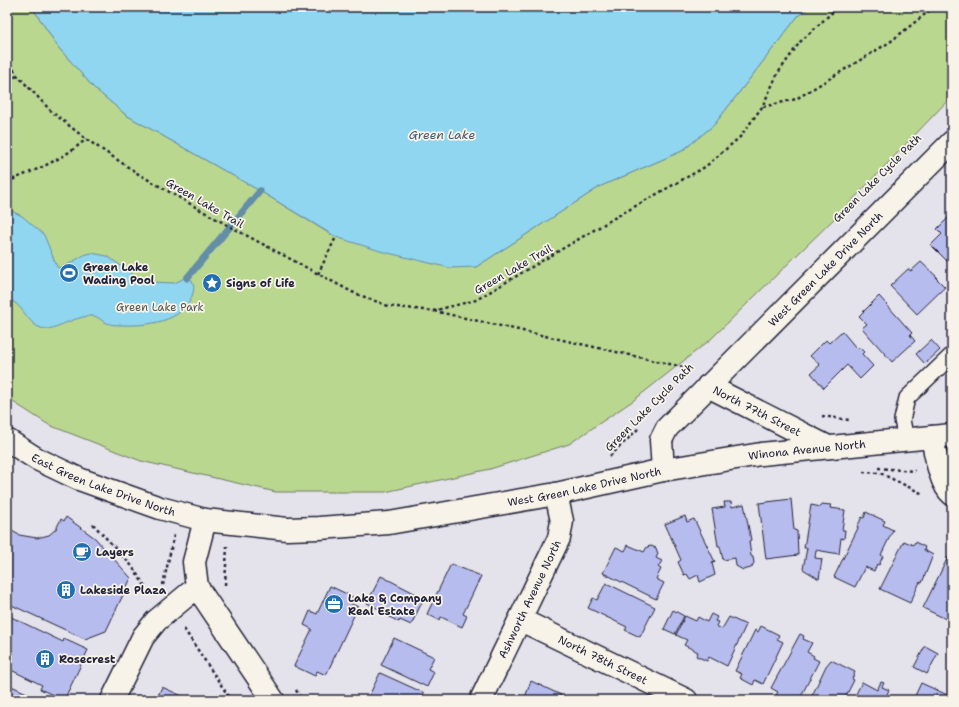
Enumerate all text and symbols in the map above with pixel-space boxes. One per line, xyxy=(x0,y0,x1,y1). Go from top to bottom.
water label: Green Lake xyxy=(409,127,475,143)
street label: Green Lake Cycle Path xyxy=(830,131,925,226)
street label: Green Lake Trail xyxy=(163,175,247,232)
street label: West Green Lake Drive North xyxy=(765,209,886,330)
street label: Green Lake Trail xyxy=(472,241,556,298)
place label: Green Lake Wading Pool xyxy=(83,260,155,288)
sports icon: Green Lake Wading Pool xyxy=(58,262,80,284)
place icon: Signs of Life xyxy=(201,272,223,294)
place label: Signs of Life xyxy=(226,276,295,291)
park label: Green Lake Park xyxy=(116,300,204,315)
street label: Green Lake Cycle Path xyxy=(602,360,697,455)
street label: North 77th Street xyxy=(710,383,804,440)
street label: Winona Avenue North xyxy=(747,437,867,464)
street label: East Green Lake Drive North xyxy=(28,450,177,520)
street label: West Green Lake Drive North xyxy=(506,464,663,510)
street label: Ashworth Avenue North xyxy=(495,537,565,661)
cafe icon: Layers xyxy=(71,541,93,563)
place label: Layers xyxy=(96,545,134,560)
building icon: Lakeside Plaza xyxy=(55,579,77,601)
place label: Lakeside Plaza xyxy=(80,583,167,598)
place label: Lake & Company Real Estate xyxy=(348,591,442,619)
office icon: Lake & Company Real Estate xyxy=(323,593,345,615)
street label: North 78th Street xyxy=(556,632,650,688)
building icon: Rosecrest xyxy=(34,648,56,670)
place label: Rosecrest xyxy=(59,652,116,667)

